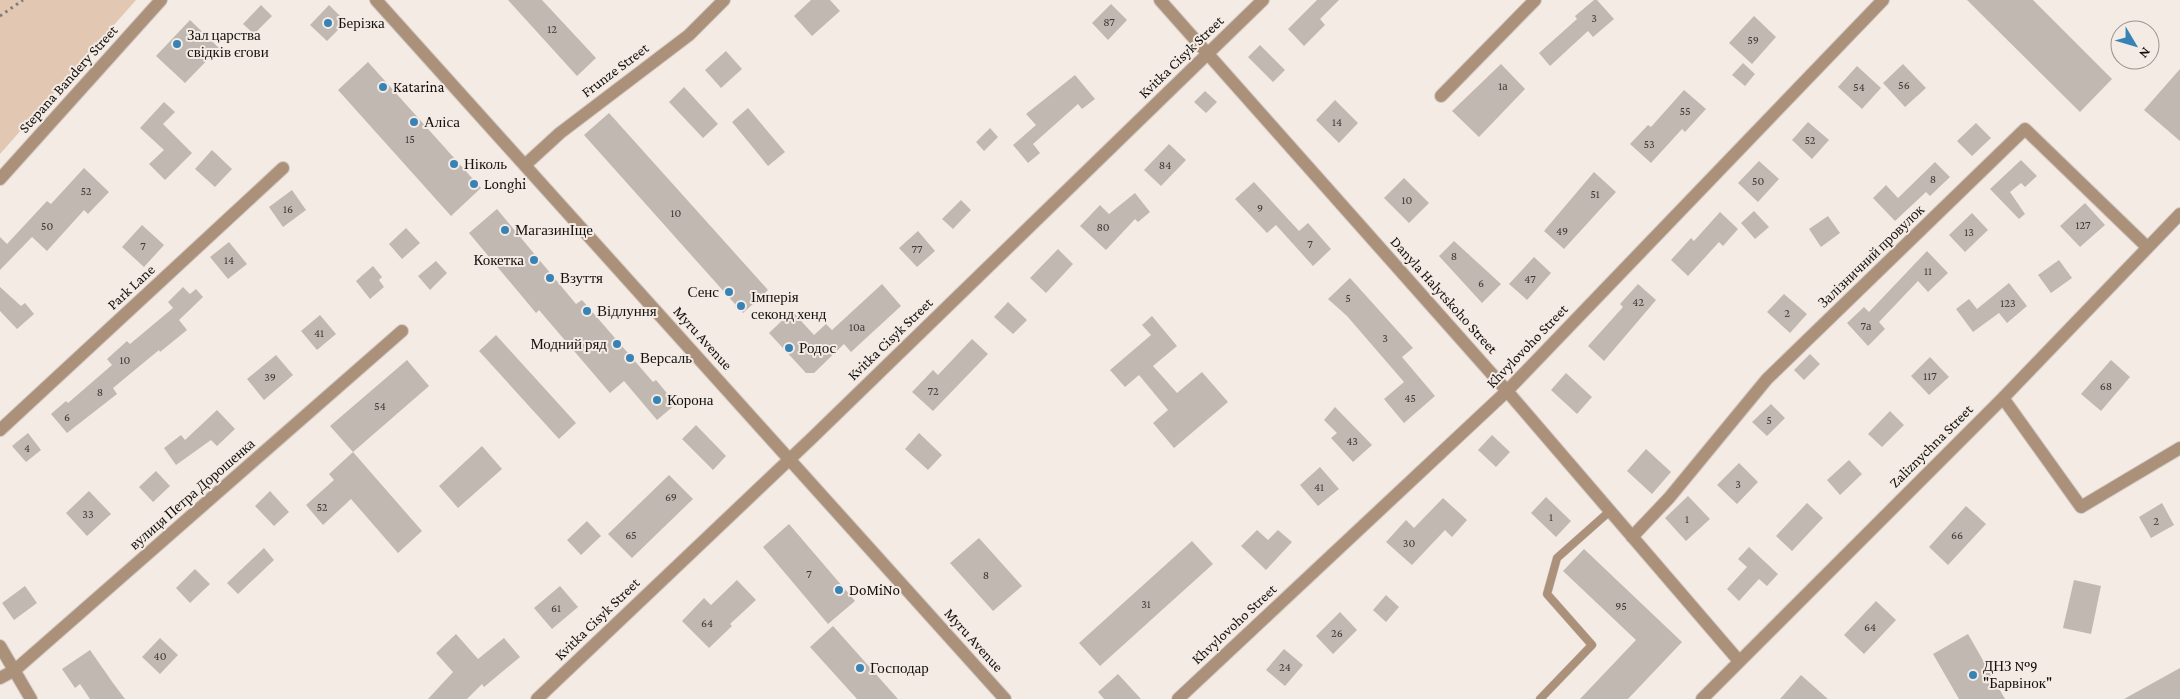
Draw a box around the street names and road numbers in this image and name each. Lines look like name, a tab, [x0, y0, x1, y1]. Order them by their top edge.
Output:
street label: Kvitka Cisyk Street	[1135, 12, 1228, 102]
street label: Stepana Bandery Street	[16, 21, 122, 137]
street label: Frunze Street	[578, 39, 652, 100]
street label: Залізничний провулок	[1815, 201, 1928, 311]
street label: Danyla Halytskoho Street	[1386, 233, 1501, 358]
street label: Park Lane	[104, 261, 158, 313]
street label: Kvitka Cisyk Street	[844, 294, 937, 384]
street label: Khvylovoho Street	[1483, 300, 1572, 392]
street label: Myru Avenue	[670, 303, 736, 374]
street label: Zaliznychna Street	[1886, 400, 1977, 492]
street label: вулиця Петра Дорошенка	[126, 435, 258, 553]
street label: Kvitka Cisyk Street	[551, 574, 644, 664]
street label: Khvylovoho Street	[1188, 580, 1281, 668]
street label: Myru Avenue	[941, 605, 1007, 676]

